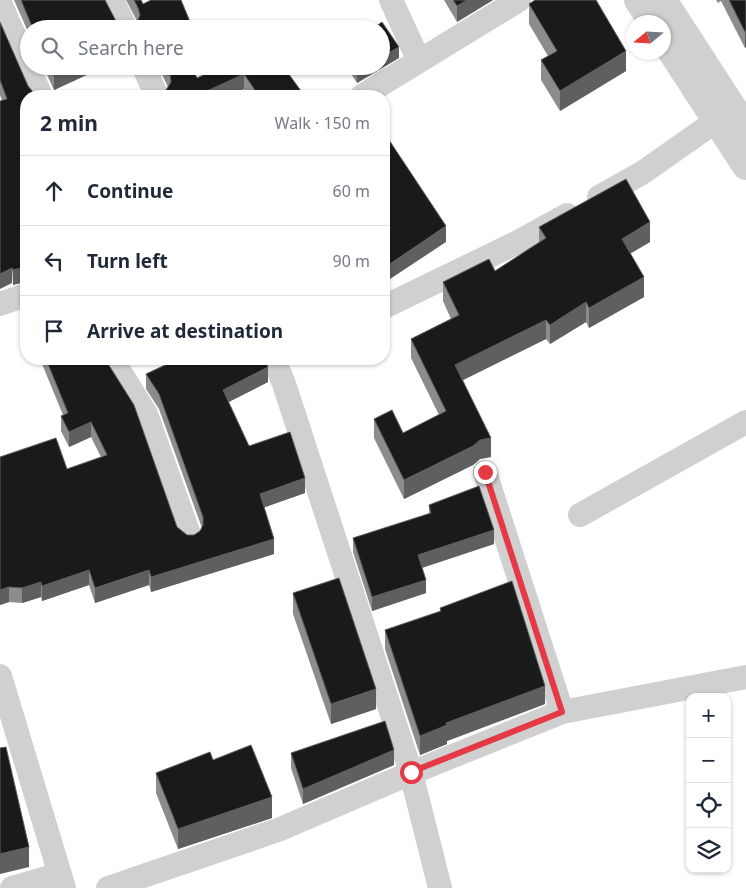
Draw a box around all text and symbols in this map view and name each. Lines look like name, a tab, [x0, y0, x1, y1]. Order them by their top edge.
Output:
north arrow	[626, 15, 671, 60]
search box	[20, 20, 390, 75]
icon: search	[38, 34, 66, 62]
text: Search here	[78, 35, 184, 61]
text: 2 min	[40, 109, 98, 137]
text: Walk · 150 m	[275, 112, 370, 134]
icon: ahead	[40, 177, 68, 205]
text: Continue	[87, 178, 173, 204]
text: 60 m	[333, 180, 370, 202]
icon: left	[40, 247, 68, 275]
text: Turn left	[87, 248, 168, 274]
text: 90 m	[333, 250, 370, 272]
icon: arrive	[40, 317, 68, 345]
text: Arrive at destination	[87, 318, 283, 344]
route end	[474, 461, 497, 484]
map controls	[686, 693, 731, 873]
button: +	[686, 693, 731, 738]
button: −	[686, 738, 731, 783]
route start	[400, 761, 423, 784]
button: locate	[686, 783, 731, 828]
button: layers	[686, 828, 731, 873]

